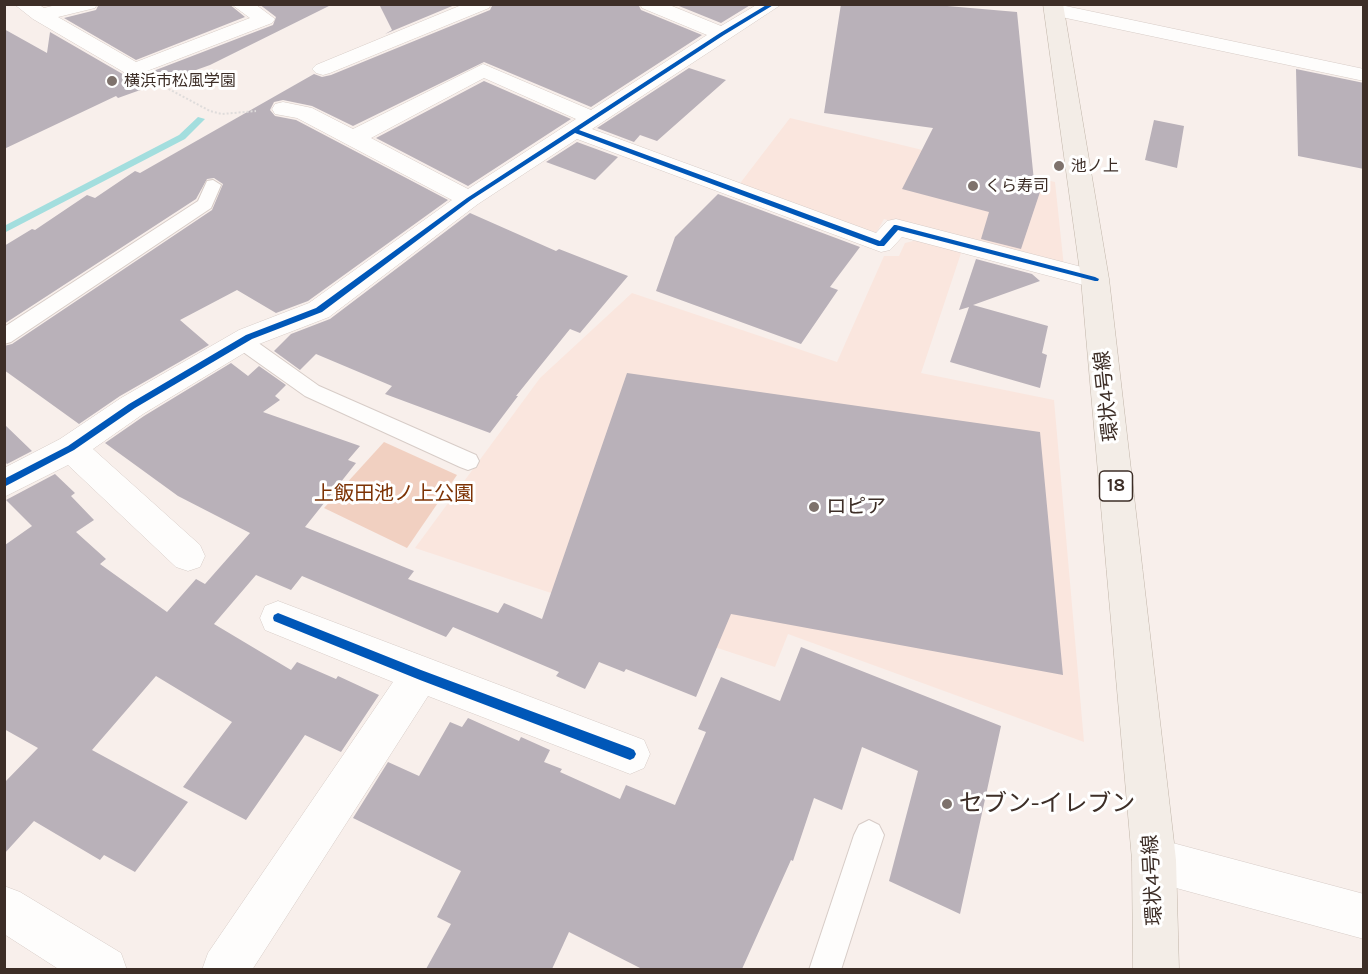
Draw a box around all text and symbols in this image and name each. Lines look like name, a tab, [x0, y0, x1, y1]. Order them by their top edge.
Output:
place label: 横浜市松風学園	[124, 71, 236, 91]
marker: 横浜市松風学園	[105, 74, 119, 88]
place label: 池ノ上	[1071, 156, 1119, 176]
marker: 池ノ上	[1052, 159, 1066, 173]
place label: くら寿司	[985, 176, 1049, 196]
marker: くら寿司	[966, 179, 980, 193]
street label: 環状4号線	[1090, 349, 1124, 443]
road number: 18	[1100, 471, 1132, 501]
park label: 上飯田池ノ上公園	[314, 482, 474, 506]
place label: ロピア	[826, 495, 886, 519]
marker: ロピア	[807, 500, 821, 514]
place label: セブン-イレブン	[959, 790, 1135, 818]
marker: セブン-イレブン	[940, 797, 954, 811]
street label: 環状4号線	[1139, 834, 1167, 926]

